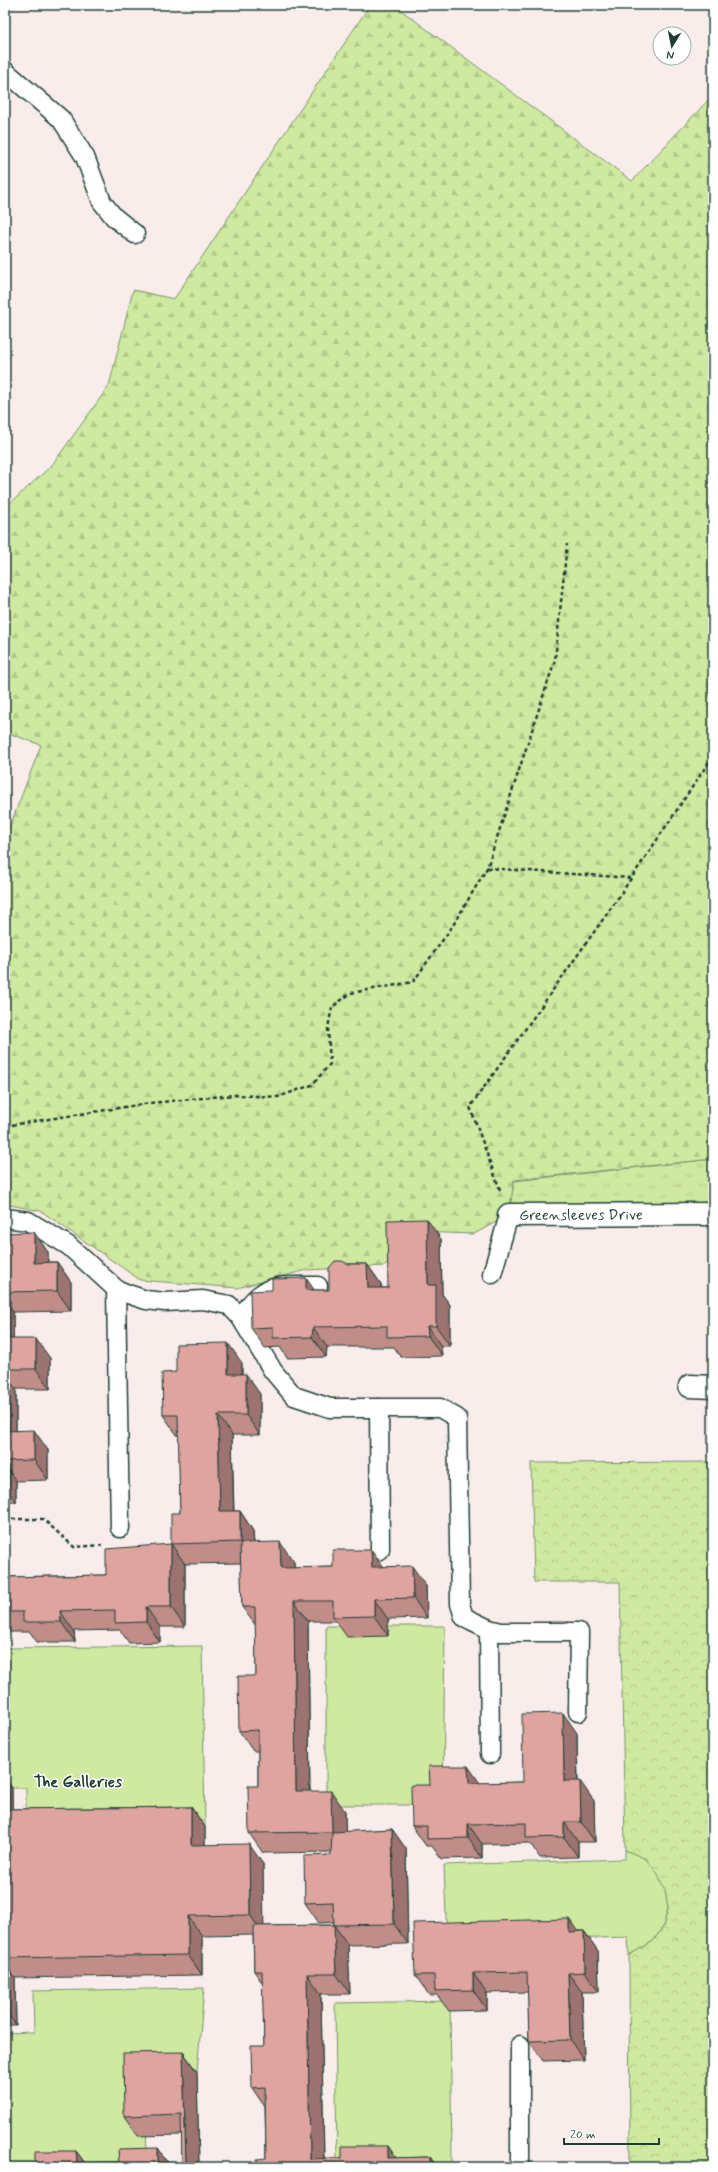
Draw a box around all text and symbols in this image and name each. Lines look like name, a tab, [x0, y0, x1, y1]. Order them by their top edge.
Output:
north arrow	[652, 26, 692, 66]
text: N	[666, 47, 675, 62]
street label: Greensleeves Drive	[519, 1205, 643, 1226]
district label: The Galleries	[34, 1772, 123, 1793]
scale bar	[564, 2120, 659, 2146]
text: 20 m	[570, 2127, 596, 2143]

